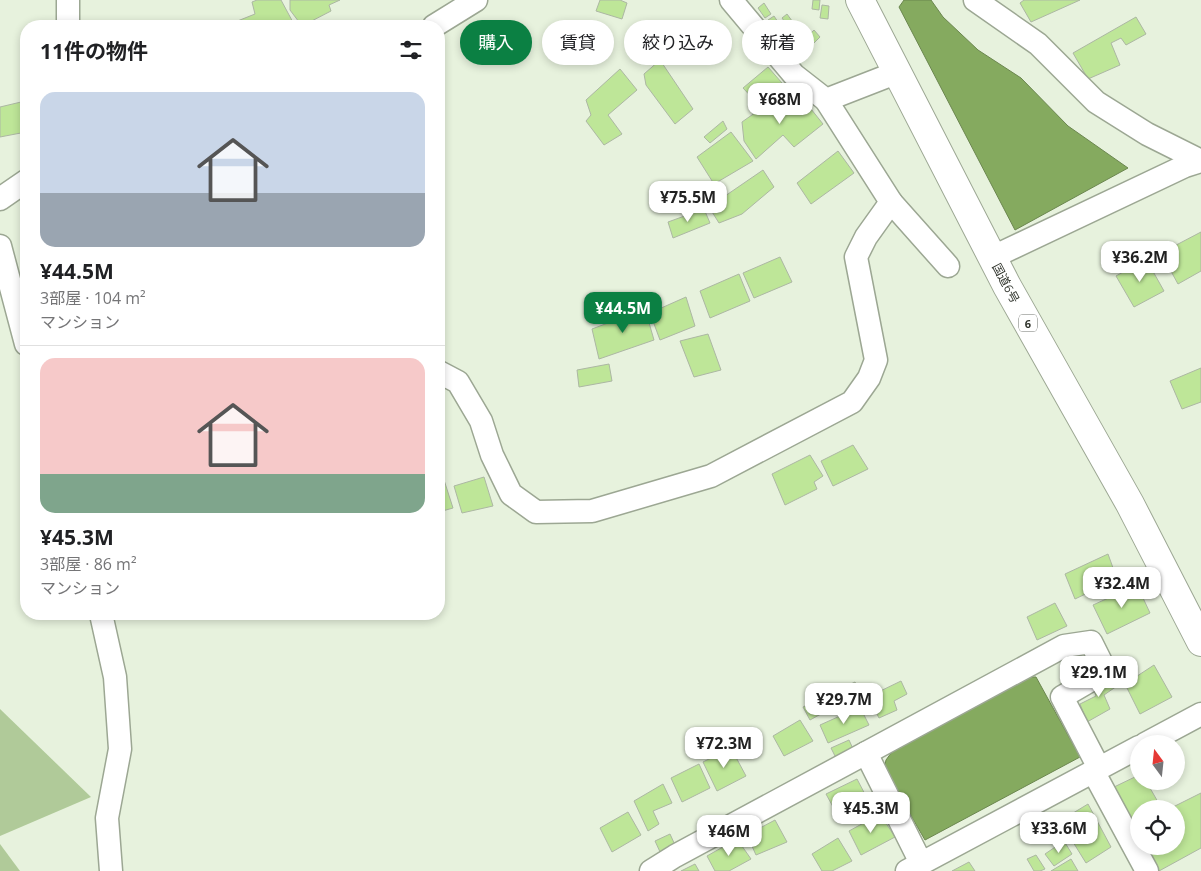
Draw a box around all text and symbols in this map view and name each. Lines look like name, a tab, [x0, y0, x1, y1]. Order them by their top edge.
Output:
chip: 購入	[460, 20, 532, 65]
chip: 賃貸	[542, 20, 614, 65]
chip: 絞り込み	[624, 20, 732, 65]
chip: 新着	[742, 20, 814, 65]
icon: filters	[397, 36, 425, 64]
text: 11件の物件	[40, 37, 148, 65]
pin: ¥68M	[750, 82, 810, 125]
text: ¥68M	[759, 88, 801, 110]
icon: home	[188, 125, 278, 215]
pin: ¥75.5M	[647, 180, 729, 223]
text: ¥75.5M	[660, 186, 716, 208]
pin: ¥36.2M	[1099, 240, 1181, 283]
text: ¥36.2M	[1112, 246, 1168, 268]
text: ¥44.5M	[40, 257, 114, 285]
street label: 国道6号	[988, 260, 1024, 306]
text: 3部屋 · 104 m²	[40, 287, 146, 309]
pin: ¥44.5M	[582, 292, 664, 334]
text: ¥44.5M	[595, 297, 651, 319]
text: マンション	[40, 311, 120, 333]
road number: 6	[1019, 314, 1037, 332]
icon: home	[188, 390, 278, 480]
text: ¥45.3M	[40, 523, 114, 551]
text: 3部屋 · 86 m²	[40, 553, 137, 575]
pin: ¥32.4M	[1081, 566, 1163, 609]
text: ¥32.4M	[1094, 572, 1150, 594]
text: マンション	[40, 577, 120, 599]
pin: ¥29.1M	[1058, 656, 1140, 698]
text: ¥29.1M	[1071, 661, 1127, 683]
pin: ¥29.7M	[803, 682, 885, 725]
text: ¥29.7M	[816, 688, 872, 710]
pin: ¥72.3M	[683, 726, 765, 769]
text: ¥72.3M	[696, 732, 752, 754]
north arrow	[1130, 735, 1185, 790]
map controls	[1130, 735, 1185, 855]
pin: ¥45.3M	[830, 792, 912, 834]
text: ¥45.3M	[843, 797, 899, 819]
button: locate	[1130, 800, 1185, 855]
pin: ¥33.6M	[1018, 812, 1100, 854]
pin: ¥46M	[699, 814, 759, 857]
text: ¥33.6M	[1031, 817, 1087, 839]
text: ¥46M	[708, 820, 750, 842]

